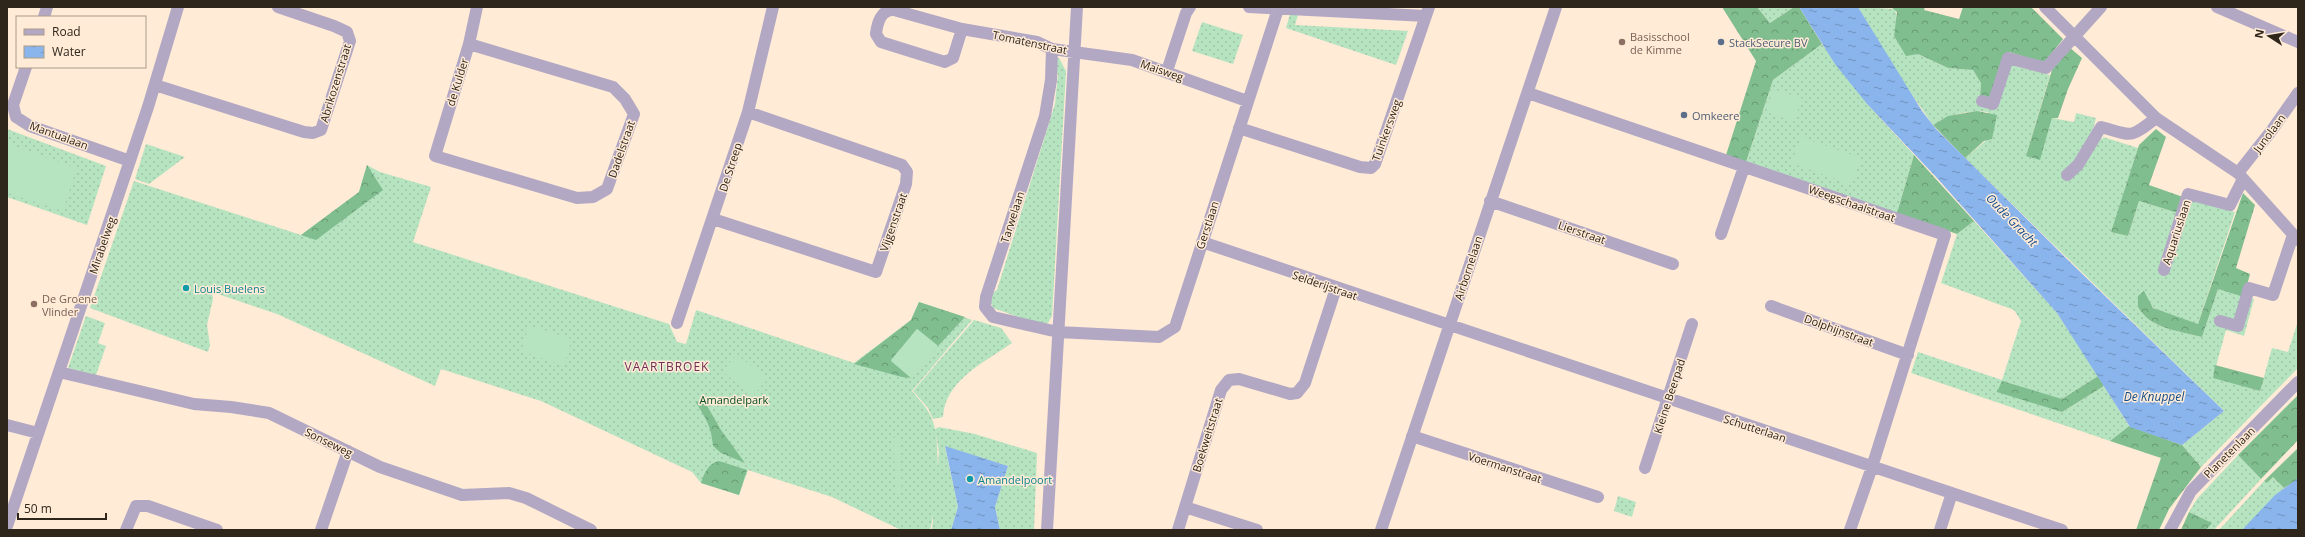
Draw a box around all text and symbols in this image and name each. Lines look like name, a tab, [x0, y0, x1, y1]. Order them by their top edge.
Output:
legend	[16, 16, 146, 68]
north arrow	[2249, 16, 2289, 56]
text: Road	[52, 23, 81, 40]
street label: Tomatenstraat	[991, 27, 1069, 57]
text: N	[2250, 28, 2267, 40]
place label: Basisschool de Kimme	[1630, 29, 1690, 57]
place label: StackSecure BV	[1729, 35, 1808, 50]
marker: Basisschool de Kimme	[1617, 37, 1627, 47]
marker: StackSecure BV	[1716, 37, 1726, 47]
street label: Abrikozenstraat	[316, 42, 354, 124]
text: Water	[52, 43, 86, 60]
street label: de Kulder	[443, 56, 472, 108]
street label: Maisweg	[1138, 56, 1186, 84]
street label: Tuinkersweg	[1368, 97, 1404, 163]
place label: Omkeere	[1692, 108, 1740, 123]
marker: Omkeere	[1679, 110, 1689, 120]
street label: Junolaan	[2249, 111, 2288, 156]
street label: Mantualaan	[28, 117, 90, 153]
street label: Dadelstraat	[604, 118, 638, 180]
street label: De Streep	[715, 140, 745, 193]
street label: Weegschaalstraat	[1807, 181, 1897, 225]
street label: Tarwelaan	[997, 189, 1027, 245]
water label: Oude Gracht	[1982, 190, 2042, 251]
street label: Vijgenstraat	[876, 191, 910, 253]
street label: Aquariuslaan	[2158, 198, 2194, 266]
street label: Gerstlaan	[1192, 199, 1222, 251]
street label: Mirabelweg	[85, 214, 119, 276]
street label: Lierstraat	[1556, 217, 1608, 247]
street label: Airbornelaan	[1451, 234, 1485, 302]
street label: Selderijstraat	[1291, 267, 1360, 303]
place label: Louis Buelens	[194, 281, 265, 296]
marker: Louis Buelens	[181, 283, 191, 293]
place label: De Groene Vlinder	[42, 291, 97, 319]
marker: De Groene Vlinder	[29, 299, 39, 309]
street label: Dolphijnstraat	[1802, 310, 1876, 350]
street label: Kleine Beerpad	[1650, 357, 1688, 435]
district label: VAARTBROEK	[625, 358, 709, 375]
water label: De Knuppel	[2124, 388, 2185, 405]
park label: Amandelpark	[700, 392, 769, 407]
street label: Boekweitstraat	[1189, 396, 1225, 474]
street label: Schutterlaan	[1722, 411, 1788, 445]
street label: Planetenlaan	[2200, 423, 2258, 481]
street label: Sonseweg	[303, 424, 355, 460]
street label: Voermanstraat	[1466, 448, 1544, 486]
place label: Amandelpoort	[978, 472, 1052, 487]
marker: Amandelpoort	[965, 474, 975, 484]
scale bar	[18, 495, 106, 521]
text: 50 m	[24, 500, 52, 517]

